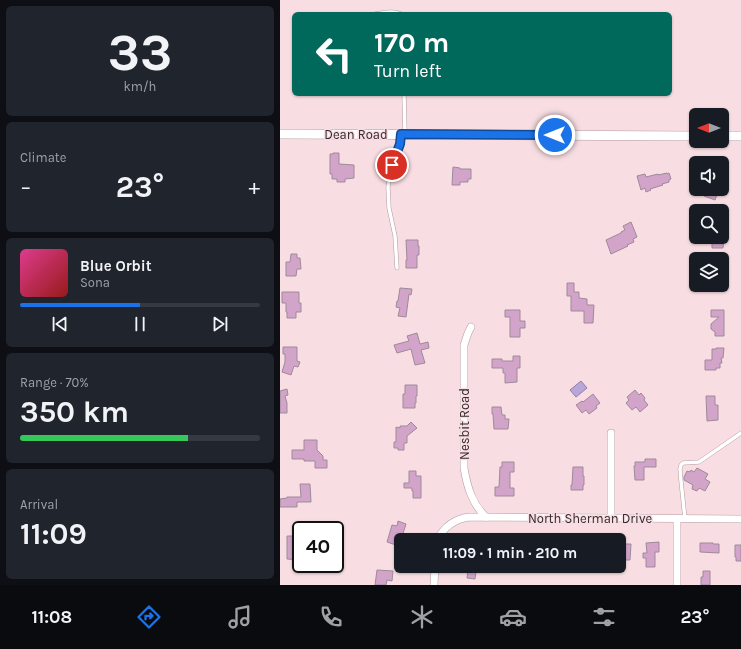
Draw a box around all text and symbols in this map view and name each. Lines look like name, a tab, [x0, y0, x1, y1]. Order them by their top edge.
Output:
text: 33	[108, 22, 172, 83]
text: 170 m	[374, 26, 449, 59]
icon: left	[308, 28, 360, 80]
text: Turn left	[374, 60, 442, 82]
text: km/h	[124, 79, 156, 94]
north arrow	[689, 108, 729, 148]
map controls	[689, 108, 729, 292]
position arrow	[534, 114, 576, 156]
street label: Dean Road	[324, 127, 388, 142]
pin	[375, 148, 409, 182]
text: Climate	[20, 150, 66, 165]
icon: arrive	[381, 154, 403, 176]
button: sound	[689, 156, 729, 196]
text: 23°	[116, 169, 164, 205]
text: −	[20, 174, 32, 200]
text: +	[248, 174, 260, 200]
button: search	[689, 204, 729, 244]
button: layers	[689, 252, 729, 292]
text: Blue Orbit	[80, 257, 152, 275]
text: Sona	[80, 275, 110, 290]
icon: previous	[49, 313, 71, 335]
icon: pause	[129, 313, 151, 335]
icon: next	[209, 313, 231, 335]
text: Range · 70%	[20, 375, 89, 390]
street label: Nesbit Road	[457, 388, 472, 460]
text: 350 km	[20, 394, 129, 430]
text: Arrival	[20, 497, 58, 512]
street label: North Sherman Drive	[528, 511, 652, 526]
text: 11:09	[20, 516, 87, 552]
speed limit sign: 40	[292, 521, 344, 573]
text: 11:09 · 1 min · 210 m	[443, 544, 577, 562]
icon: directions	[135, 603, 163, 631]
icon: music	[226, 603, 254, 631]
icon: phone	[317, 603, 345, 631]
icon: climate	[408, 603, 436, 631]
icon: car	[499, 603, 527, 631]
icon: filters	[590, 603, 618, 631]
text: 11:08	[31, 606, 72, 628]
text: 23°	[680, 606, 709, 628]

